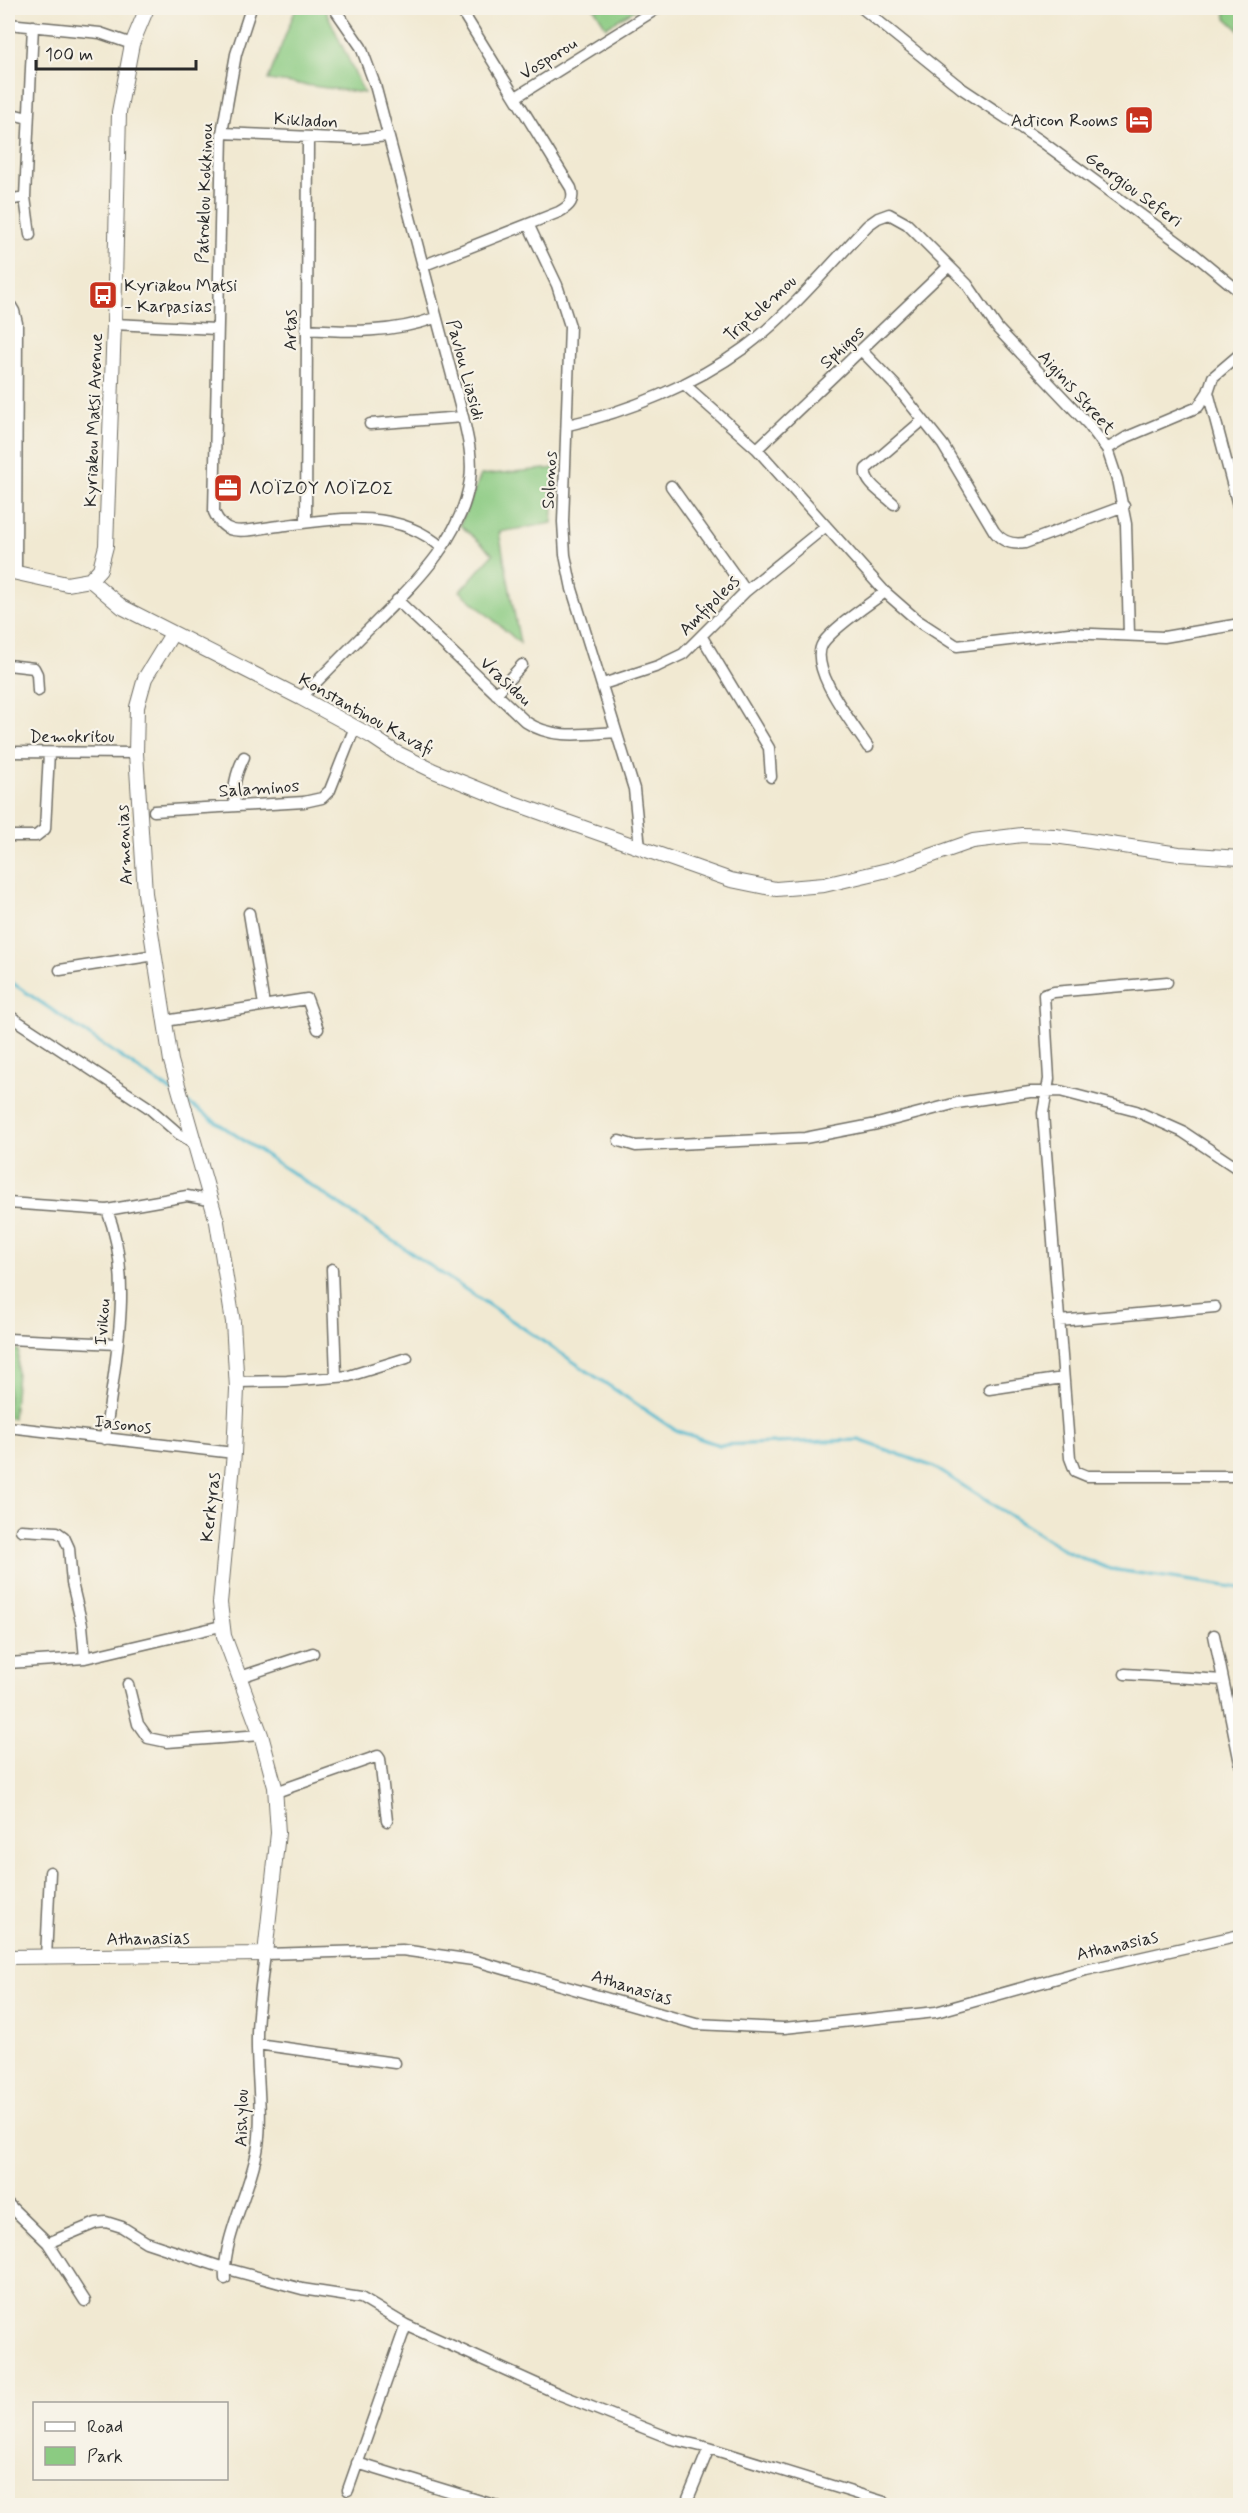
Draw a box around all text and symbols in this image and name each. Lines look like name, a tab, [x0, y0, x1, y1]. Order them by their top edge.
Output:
street label: Vosporou	[515, 32, 582, 86]
scale bar	[36, 33, 196, 71]
text: 100 m	[45, 43, 93, 67]
hotel icon: Acticon Rooms	[1123, 104, 1155, 136]
street label: Kikladon	[273, 107, 339, 135]
place label: Acticon Rooms	[1011, 109, 1118, 133]
street label: Patroklou Kokkinou	[191, 122, 219, 264]
street label: Georgiou Seferi	[1079, 146, 1187, 234]
street label: Triptolemou	[719, 270, 802, 348]
place label: Kyriakou Matsi - Karpasias	[124, 274, 237, 319]
bus stop icon: Kyriakou Matsi - Karpasias	[87, 279, 119, 311]
street label: Artas	[279, 309, 303, 351]
street label: Pavlou Liasidi	[440, 317, 490, 423]
street label: Sphigos	[815, 321, 870, 375]
street label: Kyriakou Matsi Avenue	[79, 332, 109, 508]
street label: Aiginis Street	[1032, 345, 1121, 440]
street label: Solonos	[537, 450, 563, 510]
office icon: ΛΟΪΖΟΥ ΛΟΪΖΟΣ	[212, 472, 244, 504]
place label: ΛΟΪΖΟΥ ΛΟΪΖΟΣ	[249, 477, 393, 501]
street label: Amfipoleos	[674, 570, 745, 641]
street label: Vrasidou	[474, 651, 537, 712]
street label: Konstantinou Kavafi	[294, 668, 437, 762]
street label: Demokritou	[29, 725, 115, 749]
street label: Salaminos	[218, 774, 300, 804]
street label: Armenias	[111, 804, 139, 886]
street label: Ivikou	[89, 1298, 117, 1346]
street label: Iasonos	[93, 1410, 153, 1440]
street label: Kerkyras	[195, 1471, 227, 1543]
street label: Athanasias	[1074, 1925, 1161, 1967]
street label: Athanasias	[106, 1926, 190, 1952]
street label: Athanasias	[588, 1964, 675, 2012]
street label: Aishylou	[229, 2089, 255, 2147]
legend	[33, 2402, 228, 2480]
text: Road	[87, 2415, 123, 2439]
text: Park	[87, 2445, 123, 2469]

